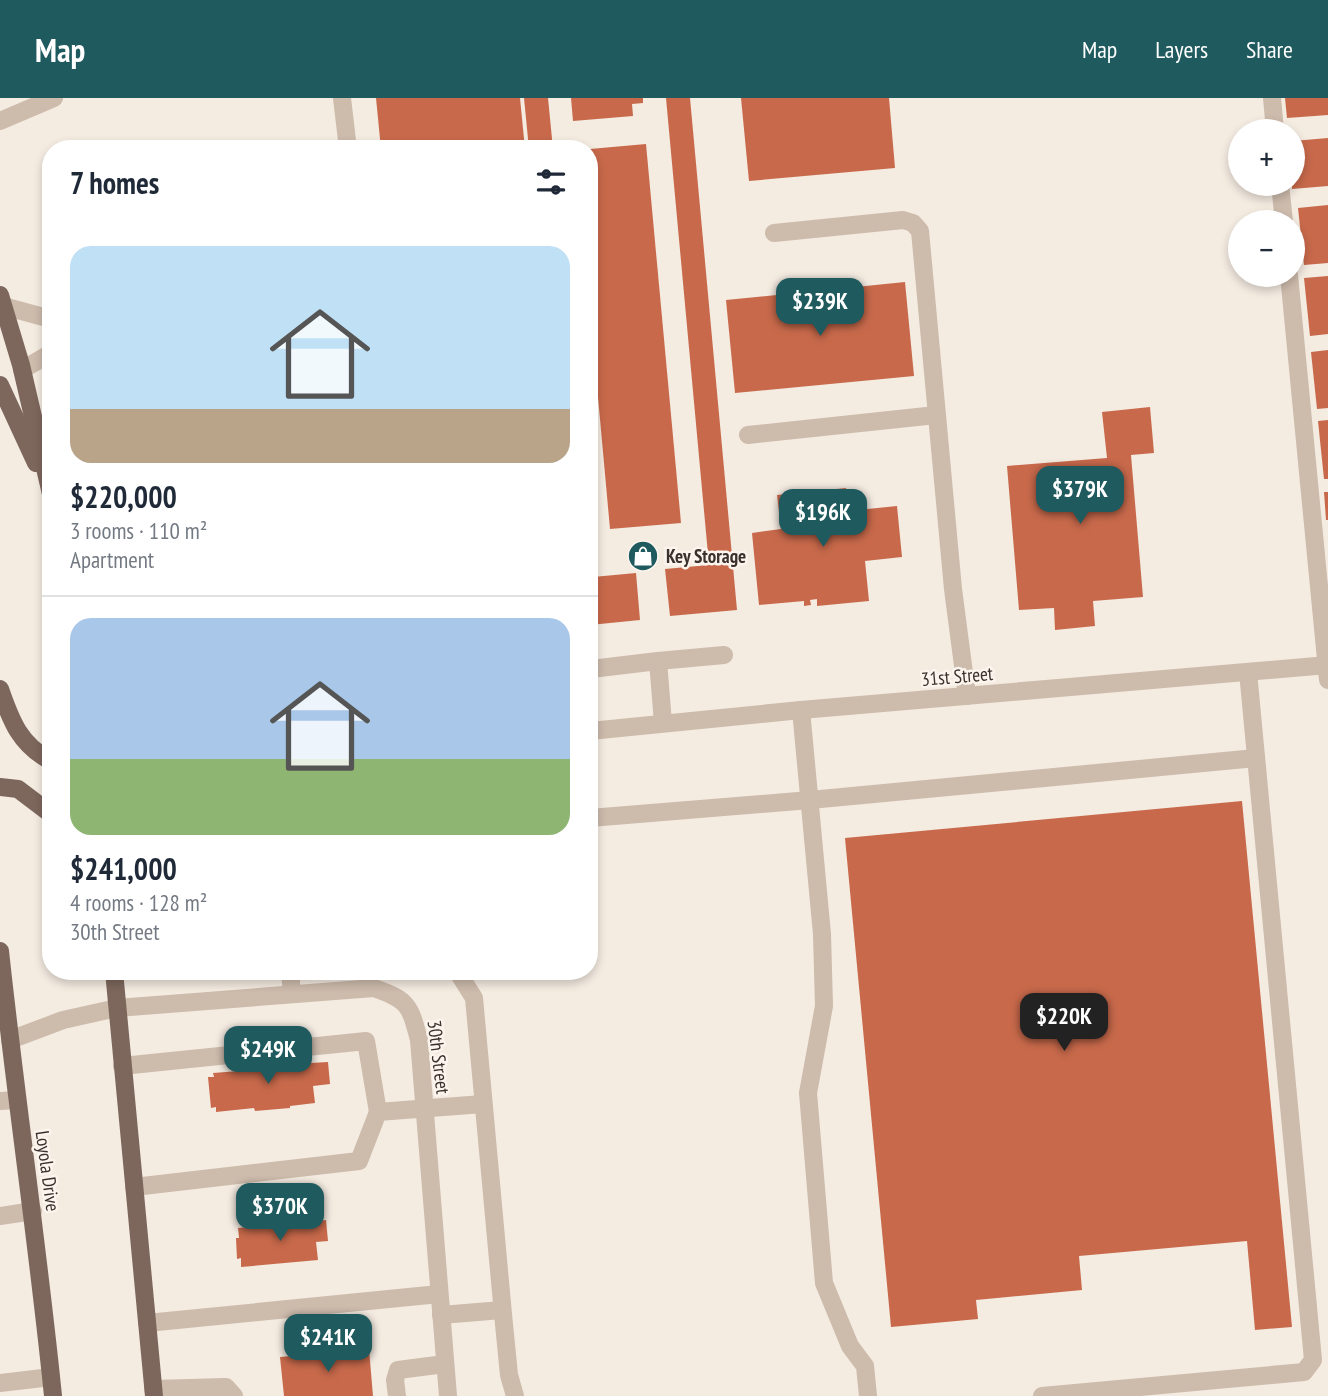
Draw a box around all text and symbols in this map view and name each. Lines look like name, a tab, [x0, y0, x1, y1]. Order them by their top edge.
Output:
text: Map	[35, 28, 85, 71]
text: Map	[1082, 34, 1117, 65]
text: Layers	[1155, 34, 1208, 65]
text: Share	[1246, 34, 1293, 65]
map controls	[1228, 119, 1305, 287]
button: +	[1228, 119, 1305, 196]
text: 7 homes	[70, 163, 159, 202]
icon: filters	[532, 163, 570, 201]
button: −	[1228, 210, 1305, 287]
pin: $239K	[771, 278, 869, 338]
text: $239K	[792, 286, 848, 315]
icon: home	[257, 291, 383, 417]
pin: $379K	[1031, 466, 1129, 526]
text: $379K	[1052, 474, 1108, 503]
text: $220,000	[70, 477, 177, 516]
pin: $196K	[774, 490, 872, 549]
text: $196K	[795, 497, 851, 526]
text: 3 rooms · 110 m²	[70, 516, 207, 545]
shop icon: Key Storage	[626, 539, 660, 573]
place label: Key Storage	[666, 544, 746, 568]
text: Apartment	[70, 545, 154, 574]
street label: 31st Street	[920, 661, 995, 691]
icon: home	[257, 663, 383, 789]
text: $241,000	[70, 849, 177, 888]
text: 4 rooms · 128 m²	[70, 888, 207, 917]
text: 30th Street	[70, 917, 160, 946]
pin: $220K	[1015, 993, 1113, 1053]
text: $220K	[1036, 1001, 1092, 1030]
street label: 30th Street	[423, 1019, 456, 1096]
pin: $249K	[219, 1026, 317, 1086]
text: $249K	[240, 1034, 296, 1063]
street label: Loyola Drive	[30, 1129, 66, 1213]
pin: $370K	[231, 1184, 329, 1243]
text: $370K	[252, 1191, 308, 1220]
pin: $241K	[279, 1314, 377, 1374]
text: $241K	[300, 1322, 356, 1351]

